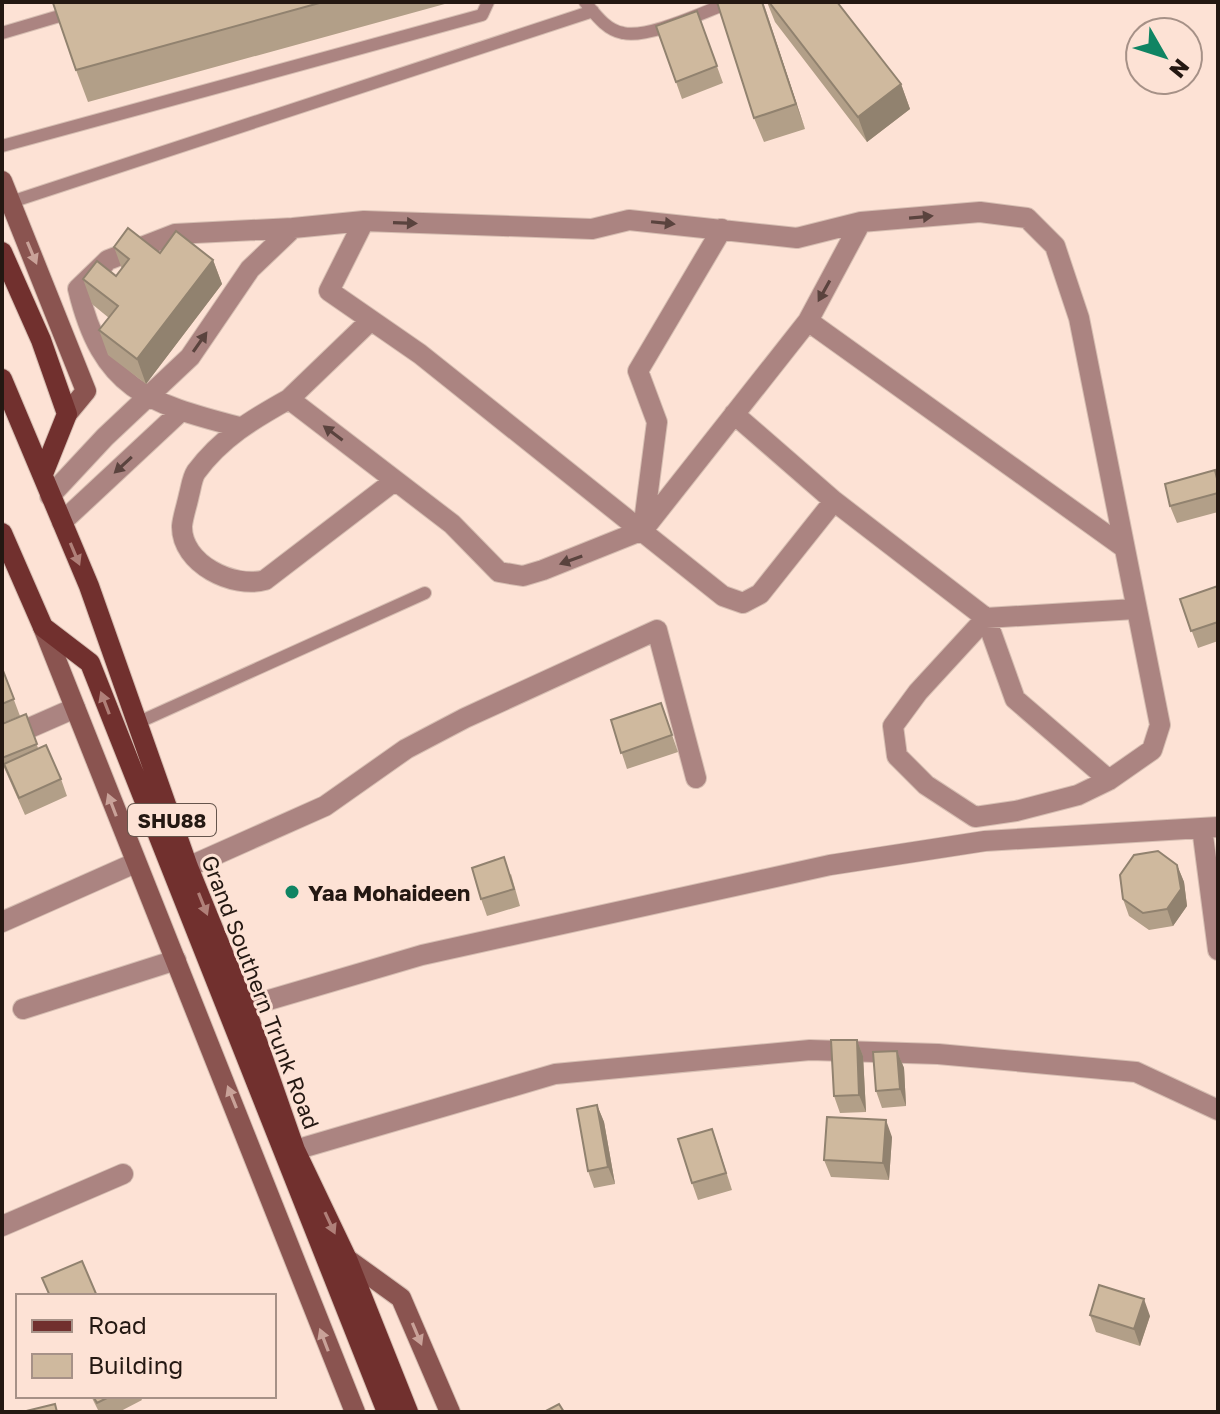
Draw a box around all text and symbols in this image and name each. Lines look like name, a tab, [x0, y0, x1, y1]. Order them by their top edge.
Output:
north arrow	[1124, 16, 1204, 96]
text: N	[1164, 54, 1196, 84]
one-way arrow	[909, 210, 934, 223]
one-way arrow	[393, 216, 418, 229]
one-way arrow	[651, 217, 676, 230]
one-way arrow	[25, 242, 38, 265]
one-way arrow	[817, 279, 831, 302]
one-way arrow	[192, 331, 207, 352]
one-way arrow	[323, 425, 343, 441]
one-way arrow	[114, 455, 133, 473]
one-way arrow	[69, 542, 82, 566]
one-way arrow	[559, 554, 583, 567]
one-way arrow	[99, 691, 112, 715]
one-way arrow	[105, 793, 118, 817]
road number: SHU88	[128, 804, 216, 836]
street label: Grand Southern Trunk Road	[196, 851, 326, 1133]
place label: Yaa Mohaideen	[308, 879, 470, 906]
marker: Yaa Mohaideen	[283, 883, 301, 901]
one-way arrow	[197, 892, 210, 916]
one-way arrow	[225, 1085, 238, 1109]
one-way arrow	[323, 1211, 337, 1235]
legend	[16, 1294, 276, 1398]
text: Road	[88, 1310, 147, 1339]
one-way arrow	[410, 1322, 423, 1346]
one-way arrow	[317, 1328, 330, 1352]
text: Building	[88, 1350, 183, 1379]

